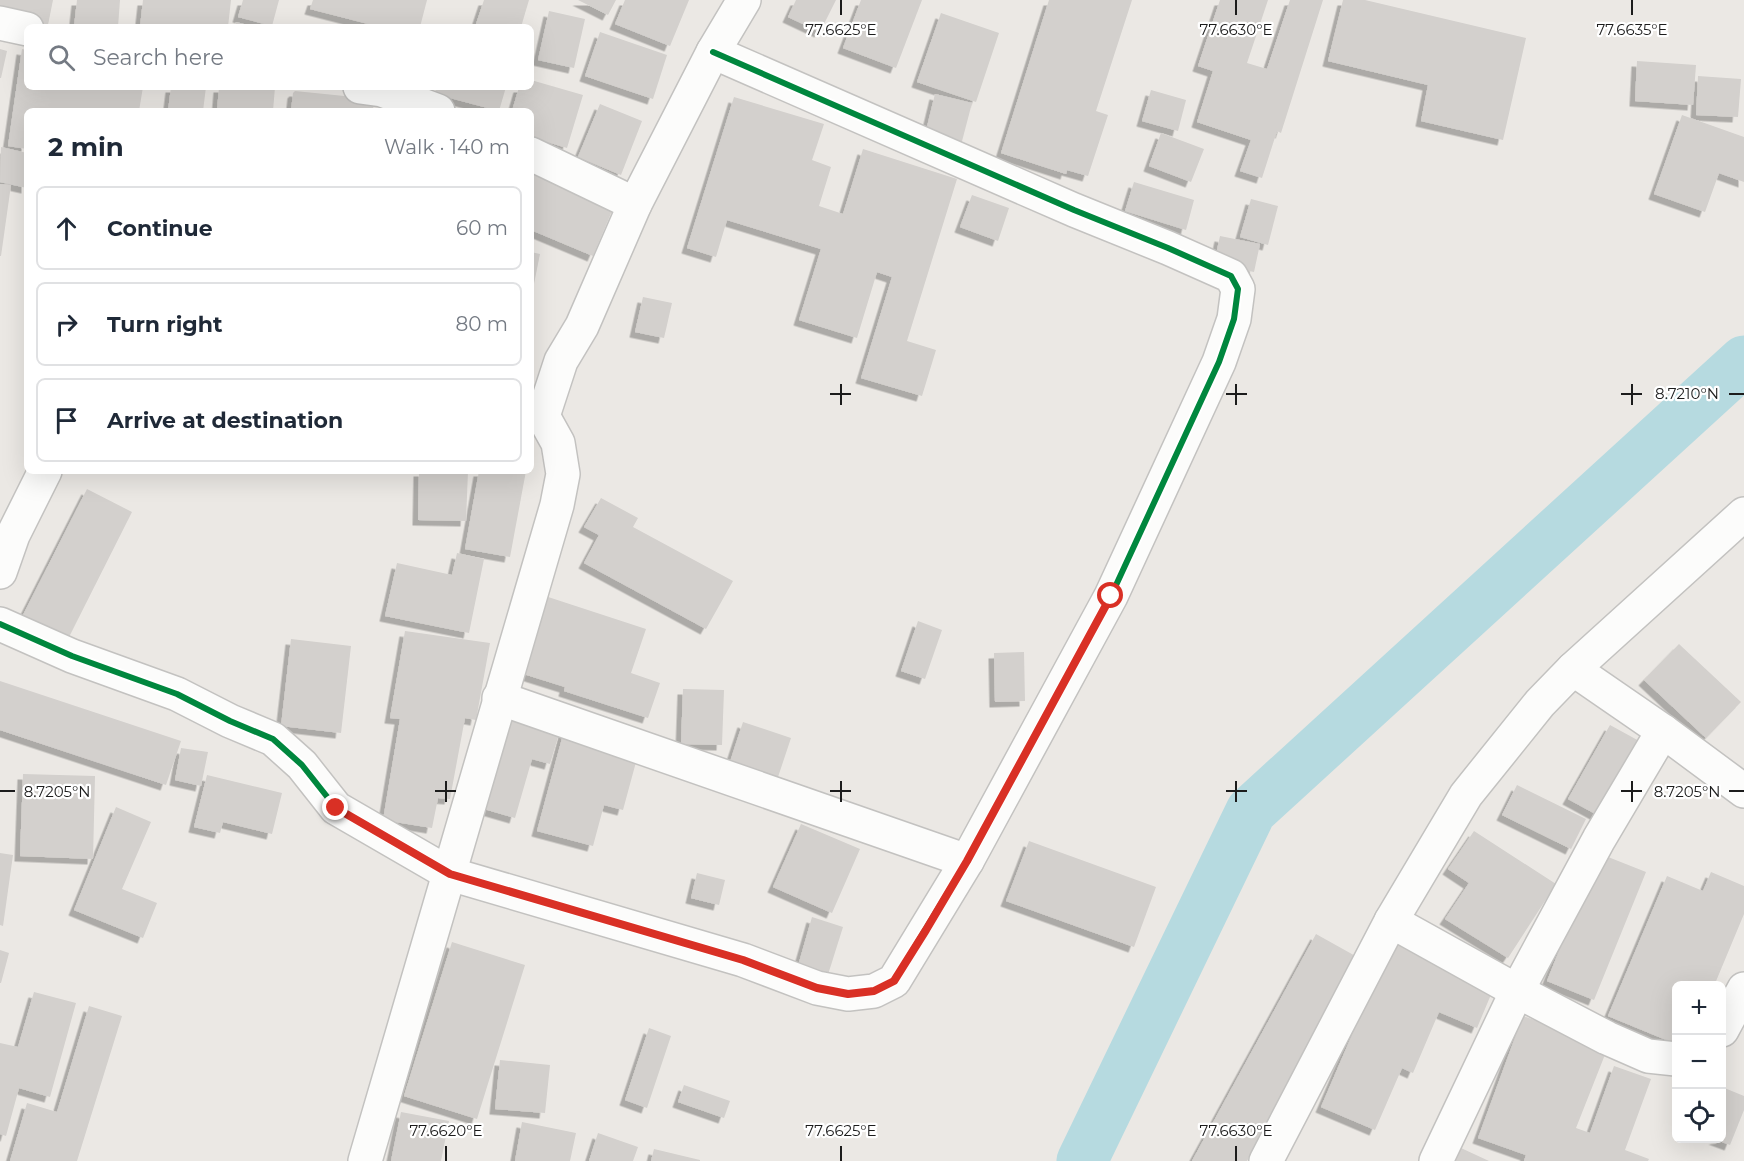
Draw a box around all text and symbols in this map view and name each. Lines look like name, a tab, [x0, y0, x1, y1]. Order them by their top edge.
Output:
text: 77.6625°E	[805, 20, 877, 39]
text: 77.6630°E	[1200, 20, 1272, 39]
text: 77.6635°E	[1596, 20, 1668, 39]
search box	[24, 24, 534, 90]
icon: search	[45, 41, 78, 74]
text: Search here	[93, 44, 224, 71]
text: 2 min	[48, 131, 124, 163]
text: Walk · 140 m	[384, 135, 510, 159]
icon: ahead	[50, 212, 83, 245]
text: Continue	[107, 215, 213, 242]
text: 60 m	[456, 216, 508, 240]
icon: right	[50, 308, 83, 341]
text: Turn right	[107, 311, 222, 338]
text: 80 m	[456, 312, 508, 336]
text: 8.7210°N	[1655, 384, 1719, 403]
icon: arrive	[50, 404, 83, 437]
text: Arrive at destination	[107, 407, 343, 434]
route start	[1097, 582, 1123, 608]
text: 8.7205°N	[24, 782, 90, 801]
text: 8.7205°N	[1654, 782, 1720, 801]
route end	[322, 794, 348, 820]
map controls	[1672, 981, 1726, 1143]
button: +	[1672, 981, 1726, 1035]
button: −	[1672, 1035, 1726, 1089]
button: locate	[1672, 1089, 1726, 1143]
text: 77.6620°E	[410, 1121, 482, 1140]
text: 77.6625°E	[805, 1121, 877, 1140]
text: 77.6630°E	[1200, 1121, 1272, 1140]

